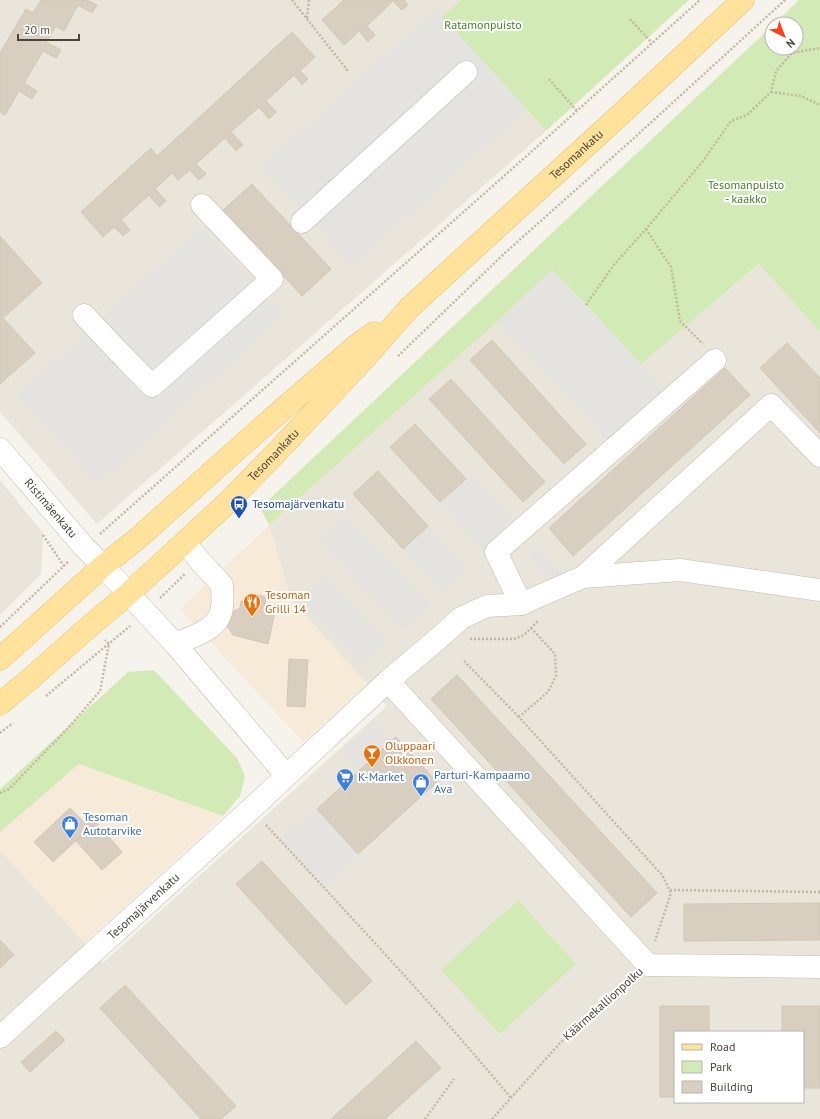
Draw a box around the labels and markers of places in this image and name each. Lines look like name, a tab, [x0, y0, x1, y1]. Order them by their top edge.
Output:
bus stop icon: Tesomajärvenkatu	[229, 494, 249, 519]
place label: Tesomajärvenkatu	[252, 496, 344, 511]
place label: Tesoman Grilli 14	[265, 587, 310, 616]
restaurant icon: Tesoman Grilli 14	[242, 592, 262, 617]
place label: Oluppaari Olkkonen	[385, 738, 435, 767]
bar icon: Oluppaari Olkkonen	[362, 743, 382, 768]
supermarket icon: K-Market	[335, 767, 355, 792]
place label: Parturi-Kampaamo Ava	[434, 767, 530, 796]
place label: K-Market	[358, 769, 404, 784]
shop icon: Parturi-Kampaamo Ava	[411, 772, 431, 797]
place label: Tesoman Autotarvike	[83, 809, 142, 838]
shop icon: Tesoman Autotarvike	[60, 814, 80, 839]

